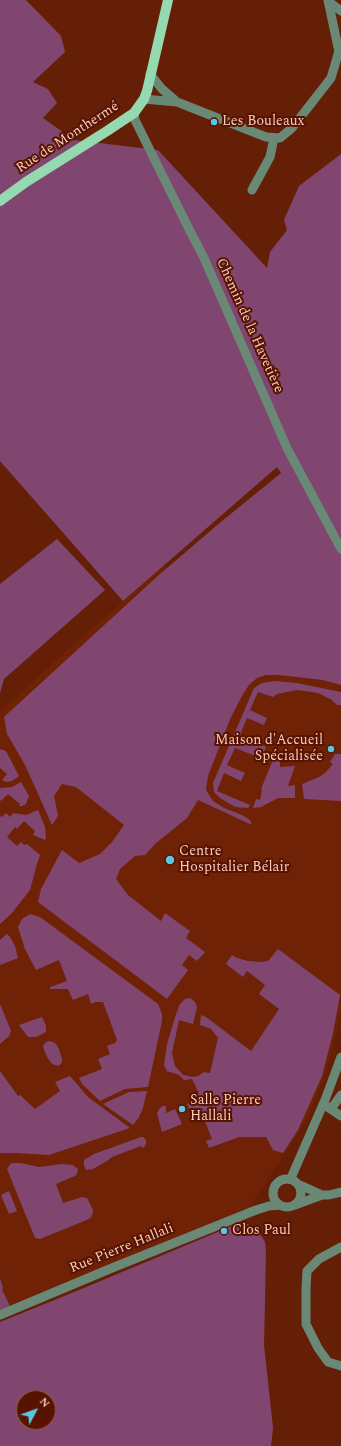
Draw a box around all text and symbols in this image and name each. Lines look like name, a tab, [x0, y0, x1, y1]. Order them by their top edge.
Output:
street label: Rue de Monthermé	[14, 99, 122, 177]
place label: Les Bouleaux	[222, 114, 305, 130]
marker: Les Bouleaux	[209, 117, 219, 127]
street label: Chemin de la Havetière	[212, 256, 286, 396]
place label: Maison d'Accueil Spécialisée	[215, 733, 323, 766]
marker: Maison d'Accueil Spécialisée	[326, 744, 336, 754]
place label: Centre Hospitalier Bélair	[179, 844, 289, 876]
marker: Centre Hospitalier Bélair	[164, 854, 176, 866]
place label: Salle Pierre Hallali	[190, 1093, 261, 1126]
marker: Salle Pierre Hallali	[177, 1104, 187, 1114]
street label: Rue Pierre Hallali	[68, 1221, 176, 1277]
place label: Clos Paul	[232, 1223, 291, 1239]
marker: Clos Paul	[219, 1226, 229, 1236]
north arrow	[16, 1390, 56, 1430]
text: N	[35, 1393, 54, 1411]

